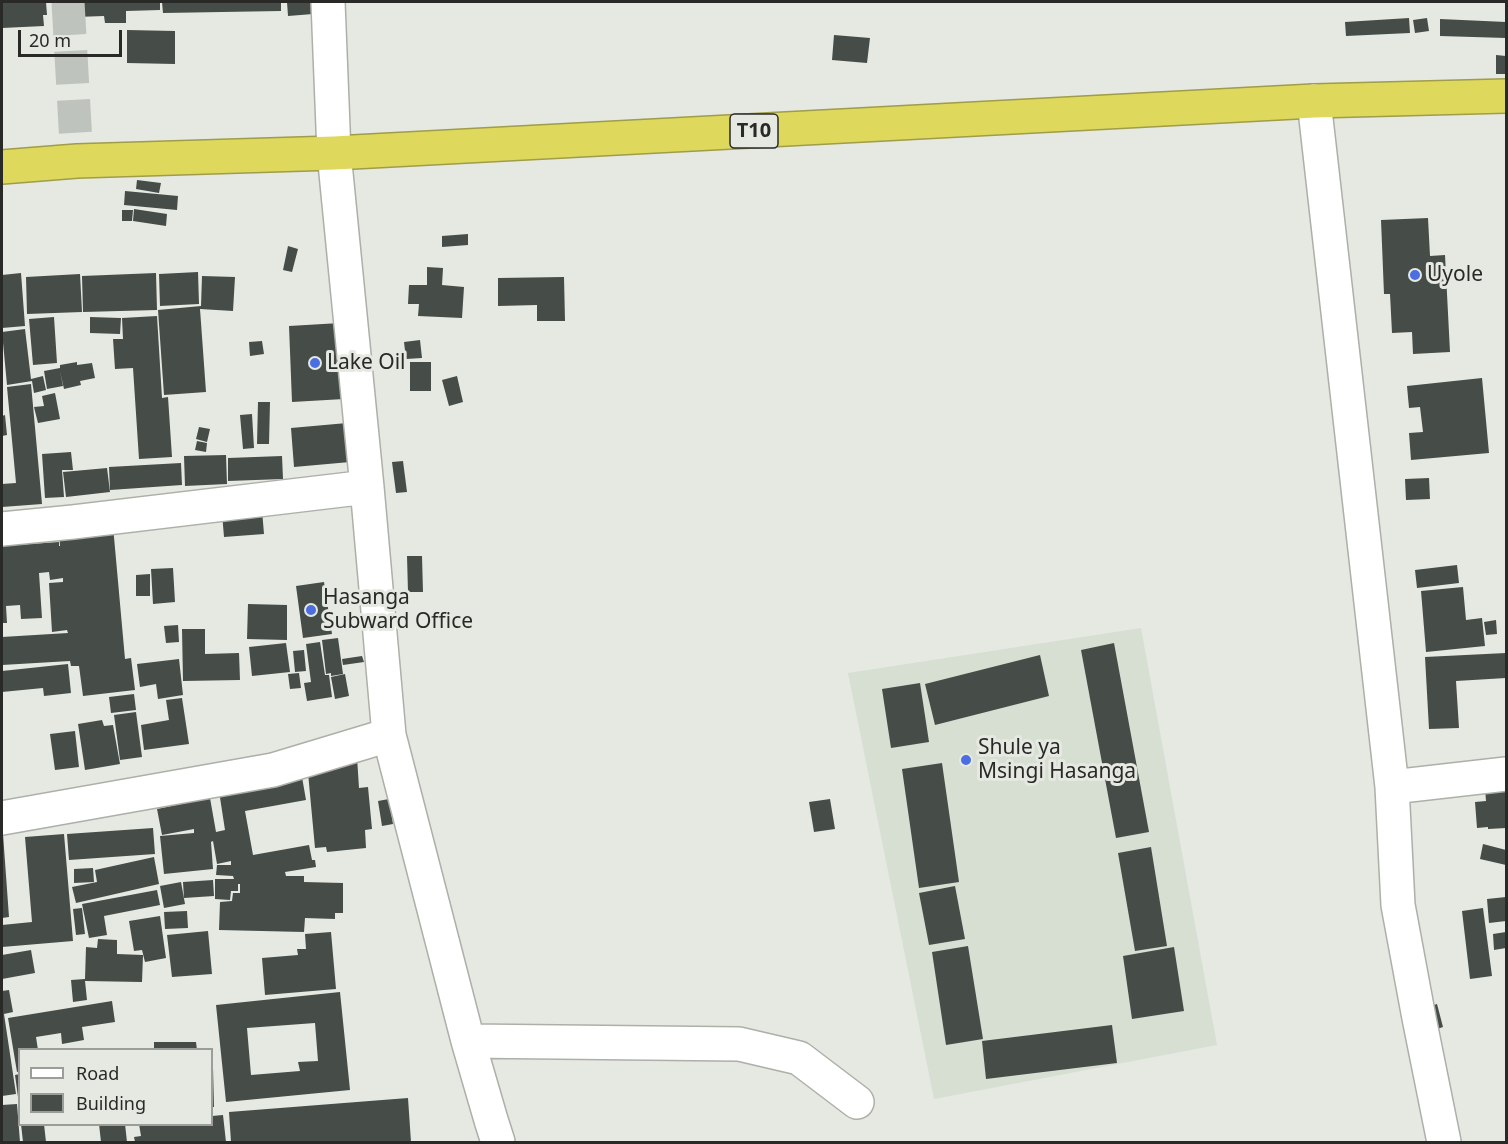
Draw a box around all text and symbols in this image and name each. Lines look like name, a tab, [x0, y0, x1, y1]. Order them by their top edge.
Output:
scale bar	[21, 18, 124, 56]
text: 20 m	[29, 28, 71, 52]
road number: T10	[730, 114, 778, 148]
place label: Uyole	[1427, 262, 1483, 288]
marker: Uyole	[1408, 268, 1422, 282]
place label: Lake Oil	[327, 350, 406, 376]
marker: Lake Oil	[308, 356, 322, 370]
place label: Hasanga Subward Office	[323, 585, 473, 635]
marker: Hasanga Subward Office	[304, 603, 318, 617]
place label: Shule ya Msingi Hasanga	[978, 735, 1136, 785]
marker: Shule ya Msingi Hasanga	[959, 753, 973, 767]
legend	[18, 1048, 213, 1126]
text: Road	[76, 1061, 119, 1085]
text: Building	[76, 1091, 146, 1115]

